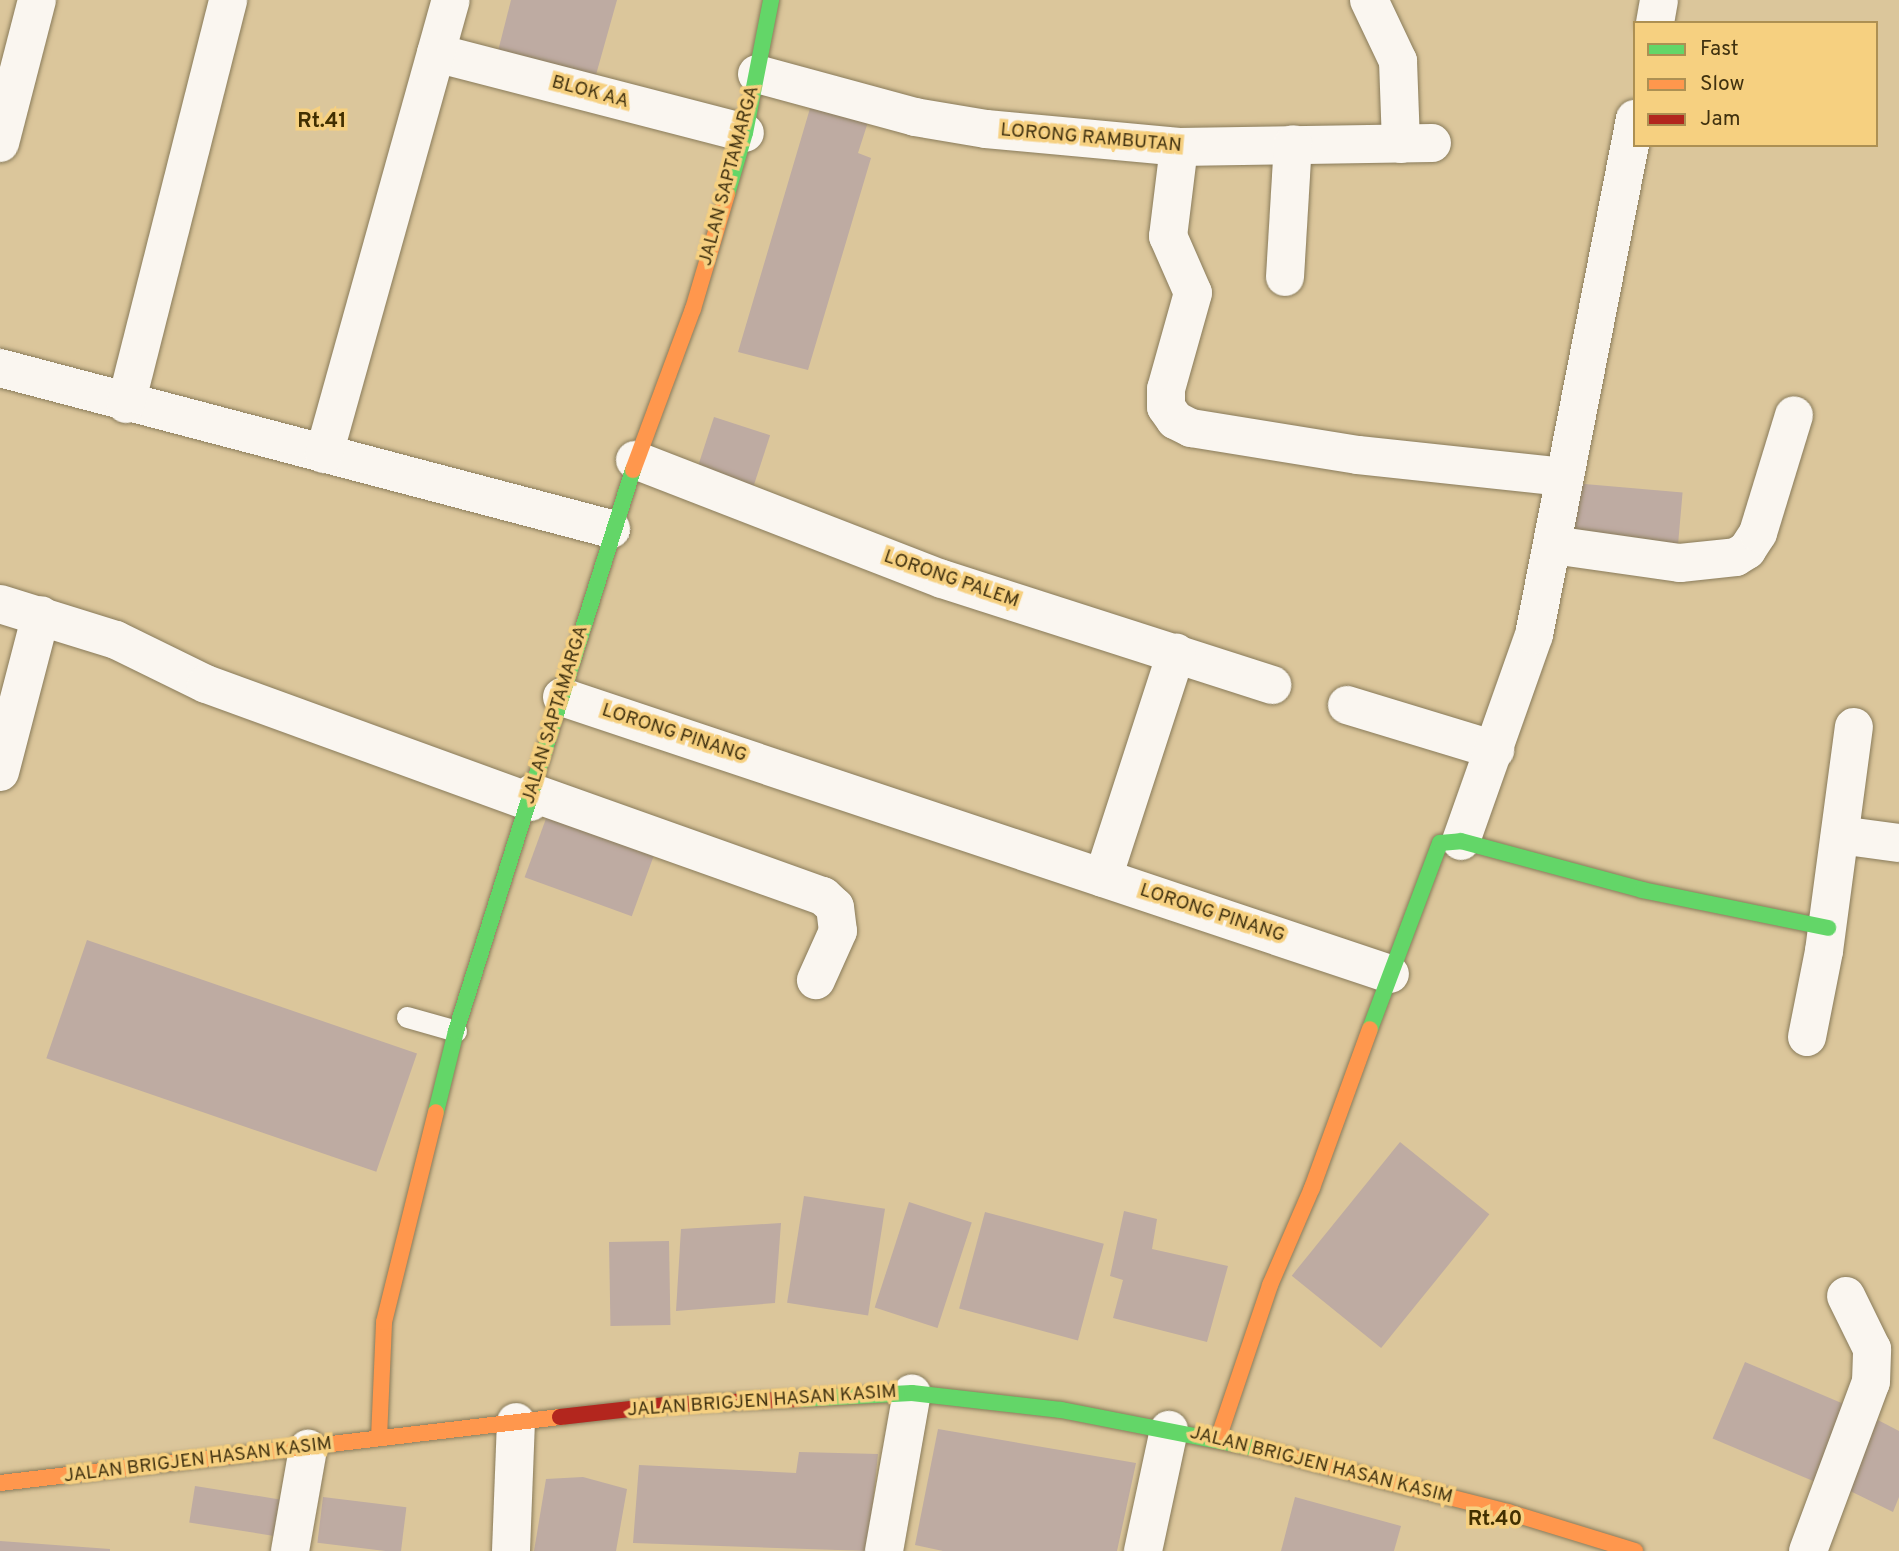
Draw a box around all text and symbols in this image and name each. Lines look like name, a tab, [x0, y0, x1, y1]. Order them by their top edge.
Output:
legend	[1633, 21, 1878, 147]
text: Fast	[1700, 36, 1739, 63]
text: Slow	[1700, 71, 1745, 98]
street label: BLOK AA	[549, 72, 631, 114]
street label: JALAN SAPTAMARGA	[695, 83, 765, 269]
text: Jam	[1700, 106, 1741, 133]
district label: Rt.41	[297, 109, 347, 135]
street label: LORONG RAMBUTAN	[999, 120, 1183, 158]
street label: LORONG PALEM	[880, 546, 1022, 614]
street label: JALAN SAPTAMARGA	[518, 623, 594, 807]
street label: LORONG PINANG	[599, 700, 749, 768]
street label: LORONG PINANG	[1137, 880, 1287, 948]
street label: JALAN BRIGJEN HASAN KASIM	[627, 1381, 897, 1423]
street label: JALAN BRIGJEN HASAN KASIM	[1187, 1422, 1455, 1510]
street label: JALAN BRIGJEN HASAN KASIM	[63, 1433, 333, 1489]
district label: Rt.40	[1468, 1507, 1522, 1533]

